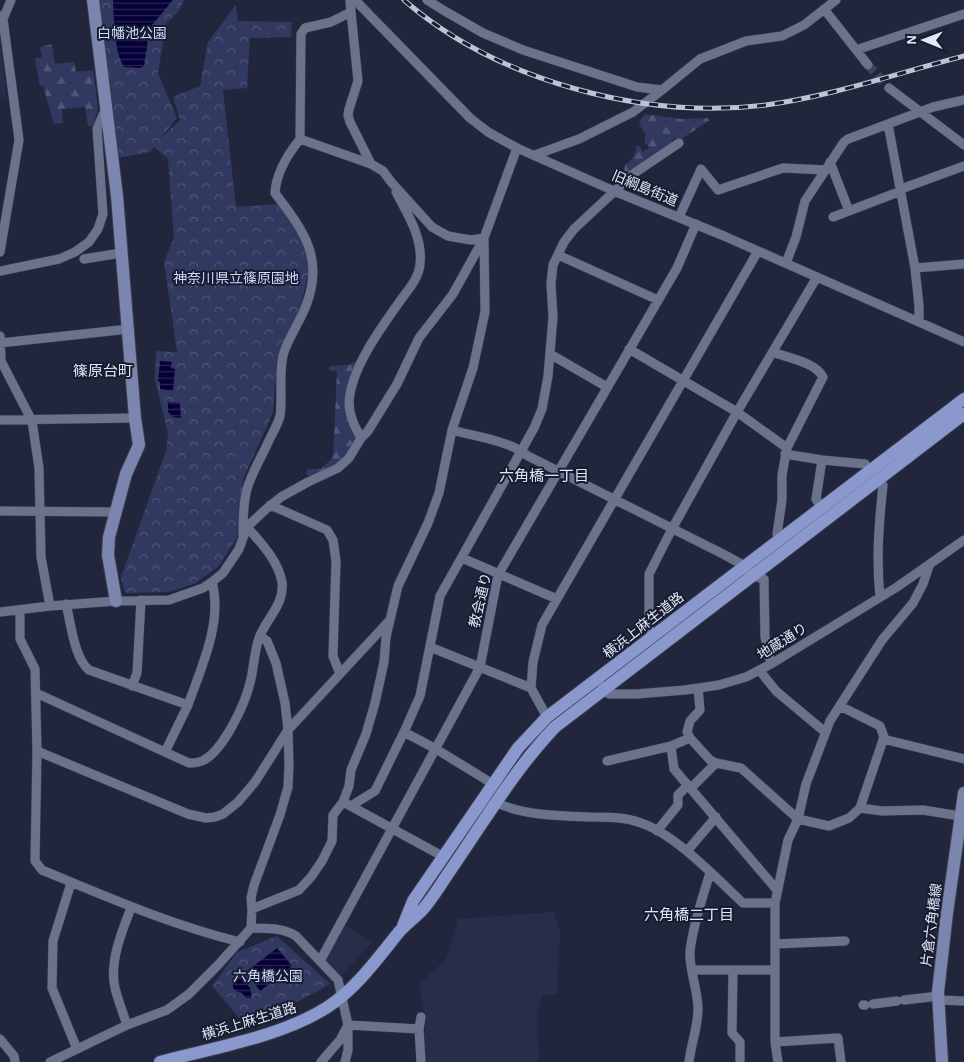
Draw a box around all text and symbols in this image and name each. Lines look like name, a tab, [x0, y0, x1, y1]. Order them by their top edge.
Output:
north arrow	[899, 15, 949, 65]
park label: 白幡池公園	[97, 26, 167, 41]
text: N	[905, 35, 919, 45]
street label: 旧綱島街道	[610, 168, 680, 209]
park label: 神奈川県立篠原園地	[173, 270, 299, 286]
district label: 篠原台町	[73, 363, 133, 379]
district label: 六角橋一丁目	[499, 468, 589, 484]
street label: 教会通り	[467, 571, 494, 629]
street label: 横浜上麻生道路	[600, 589, 687, 661]
street label: 地蔵通り	[755, 620, 810, 663]
street label: 片倉六角橋線	[919, 882, 944, 968]
district label: 六角橋二丁目	[644, 907, 734, 923]
park label: 六角橋公園	[233, 969, 303, 984]
street label: 横浜上麻生道路	[200, 1000, 298, 1043]

